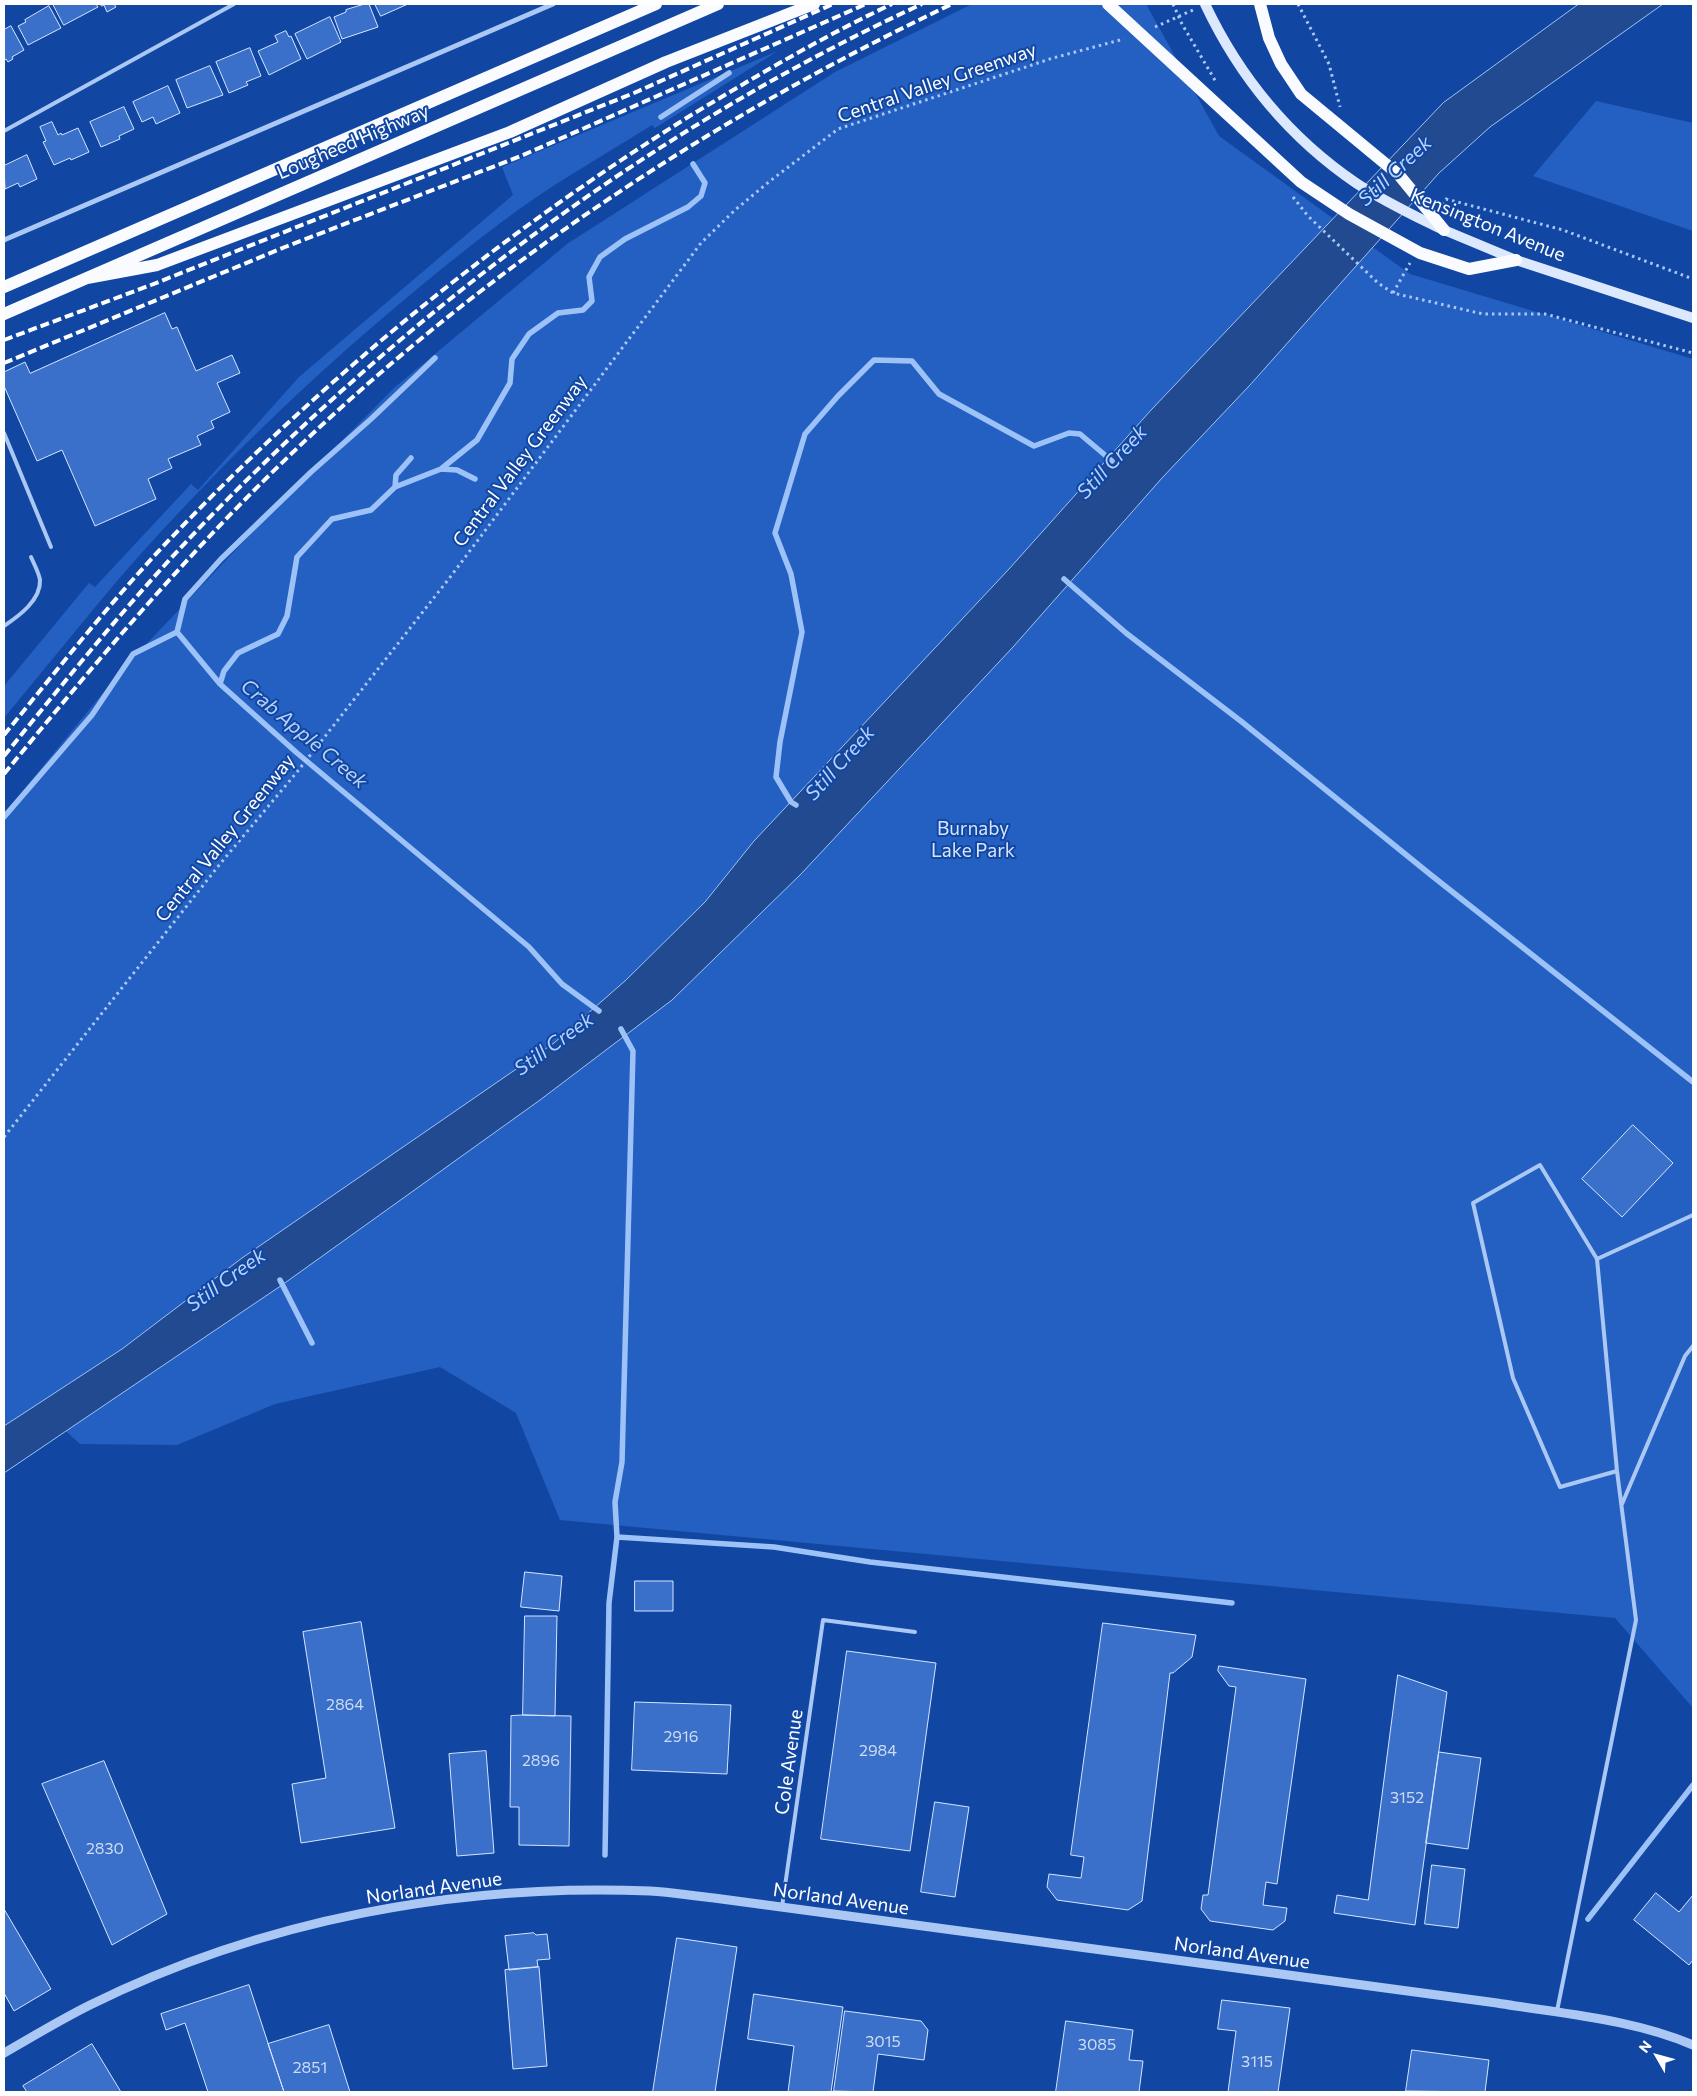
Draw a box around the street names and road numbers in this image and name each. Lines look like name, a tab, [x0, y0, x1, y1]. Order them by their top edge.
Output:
street label: Central Valley Greenway	[835, 38, 1039, 128]
street label: Lougheed Highway	[273, 100, 433, 184]
street label: Kensington Avenue	[1407, 184, 1569, 266]
street label: Central Valley Greenway	[448, 371, 592, 551]
street label: Central Valley Greenway	[150, 750, 300, 926]
street label: Cole Avenue	[770, 1708, 808, 1816]
street label: Norland Avenue	[365, 1867, 503, 1909]
street label: Norland Avenue	[772, 1878, 910, 1920]
street label: Norland Avenue	[1173, 1932, 1311, 1974]

